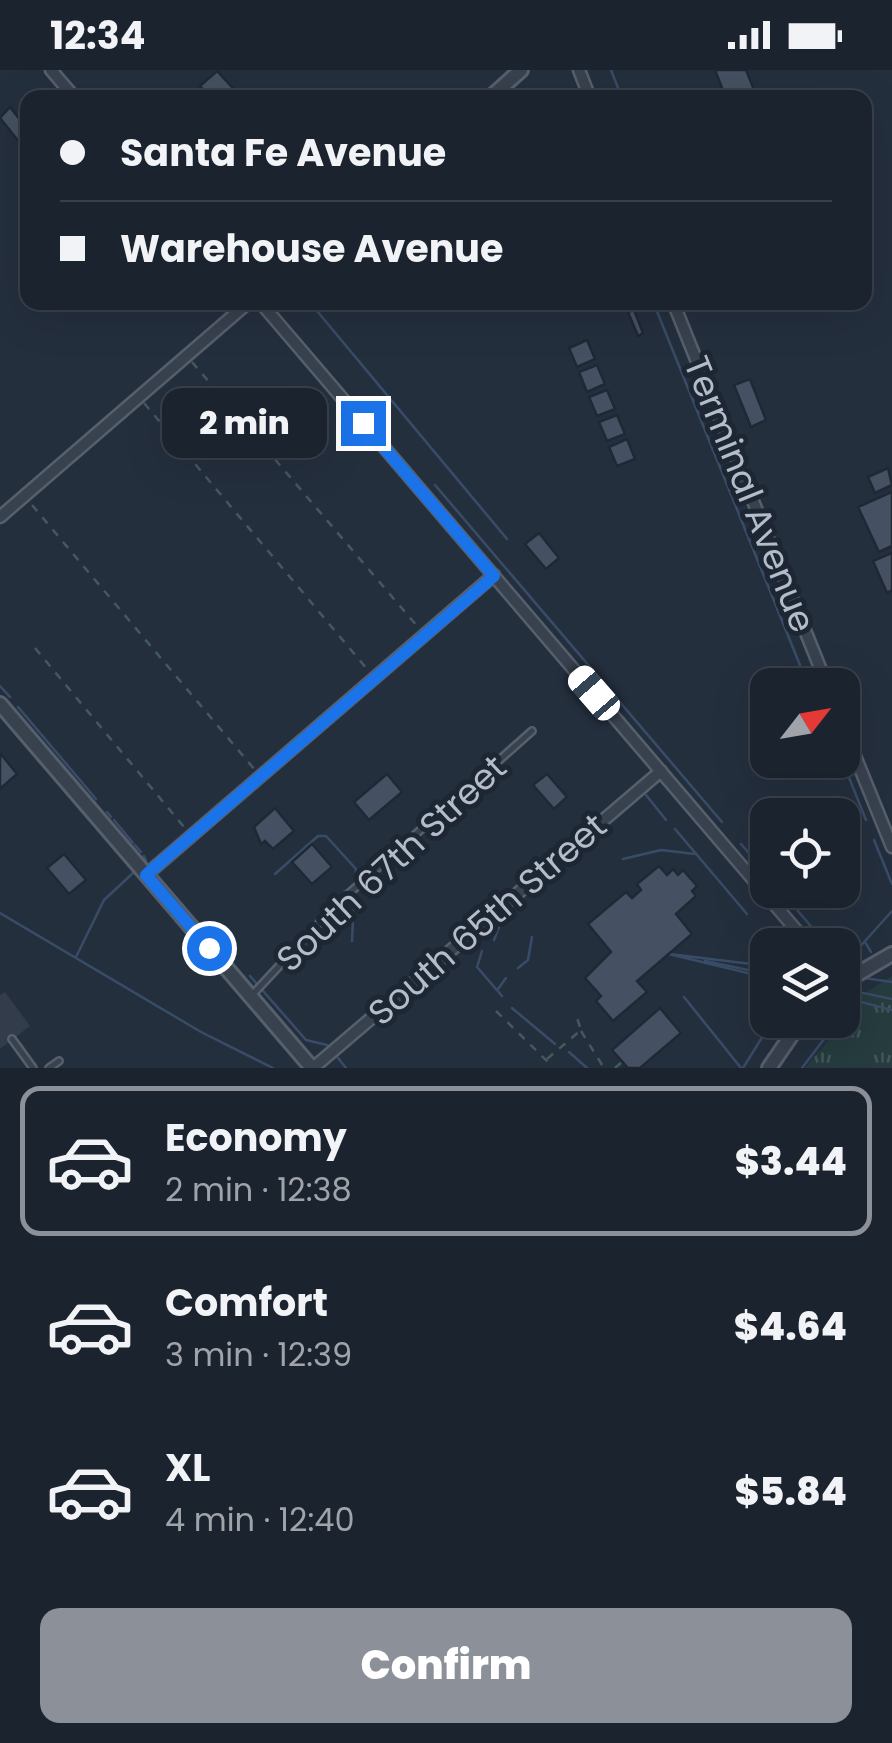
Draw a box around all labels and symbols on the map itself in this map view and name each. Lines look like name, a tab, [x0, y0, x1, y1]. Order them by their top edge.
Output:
street label: Terminal Avenue	[672, 349, 828, 639]
callout: 2 min	[163, 388, 328, 458]
route end	[341, 401, 386, 446]
car	[563, 661, 625, 725]
north arrow	[750, 668, 860, 778]
street label: South 67th Street	[265, 743, 517, 983]
street label: South 65th Street	[357, 802, 617, 1036]
route start	[187, 926, 232, 971]

